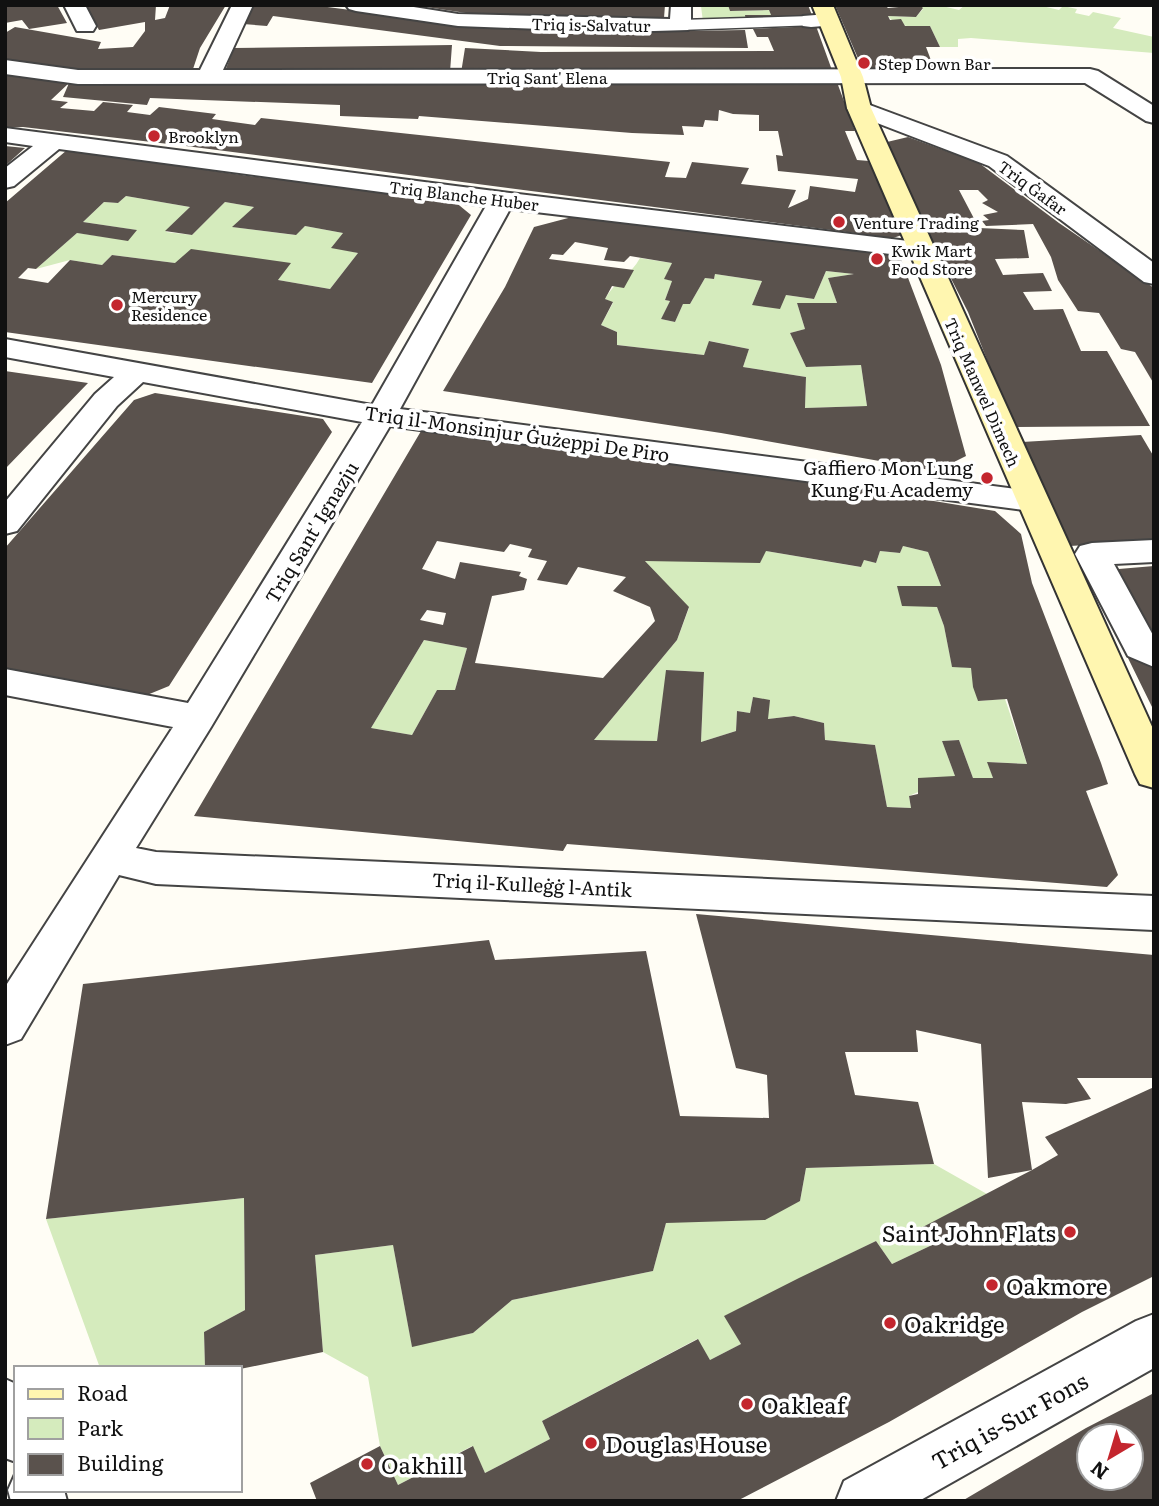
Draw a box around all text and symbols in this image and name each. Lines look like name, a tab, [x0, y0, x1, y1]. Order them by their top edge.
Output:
street label: Triq is-Salvatur	[531, 11, 651, 37]
place label: Step Down Bar	[878, 51, 991, 75]
marker: Step Down Bar	[856, 55, 872, 71]
street label: Triq Sant' Elena	[486, 65, 608, 89]
place label: Brooklyn	[168, 124, 239, 148]
marker: Brooklyn	[146, 128, 162, 144]
street label: Triq Ġafar	[994, 154, 1073, 220]
street label: Triq Blanche Huber	[388, 174, 540, 216]
place label: Venture Trading	[853, 210, 979, 234]
marker: Venture Trading	[831, 214, 847, 230]
place label: Kwik Mart Food Store	[891, 238, 973, 280]
marker: Kwik Mart Food Store	[869, 251, 885, 267]
place label: Mercury Residence	[131, 284, 207, 326]
marker: Mercury Residence	[109, 297, 125, 313]
street label: Triq Manwel Dimech	[939, 313, 1027, 471]
street label: Triq il-Monsinjur Ġużeppi De Piro	[363, 398, 671, 468]
place label: Gaffiero Mon Lung Kung Fu Academy	[803, 453, 973, 503]
street label: Triq Sant' Ignazju	[257, 456, 365, 608]
marker: Gaffiero Mon Lung Kung Fu Academy	[979, 470, 995, 486]
street label: Triq il-Kulleġġ l-Antik	[431, 865, 633, 903]
place label: Saint John Flats	[882, 1215, 1056, 1249]
marker: Saint John Flats	[1062, 1224, 1078, 1240]
place label: Oakmore	[1006, 1268, 1108, 1302]
marker: Oakmore	[984, 1277, 1000, 1293]
place label: Oakridge	[904, 1306, 1005, 1340]
marker: Oakridge	[882, 1315, 898, 1331]
street label: Triq is-Sur Fons	[925, 1363, 1093, 1477]
legend	[14, 1366, 242, 1492]
text: Road	[77, 1376, 128, 1407]
place label: Oakleaf	[761, 1387, 848, 1421]
marker: Oakleaf	[739, 1396, 755, 1412]
text: Park	[77, 1411, 123, 1442]
north arrow	[1075, 1422, 1145, 1492]
place label: Douglas House	[605, 1426, 767, 1460]
marker: Douglas House	[583, 1435, 599, 1451]
text: Building	[77, 1446, 164, 1477]
place label: Oakhill	[381, 1447, 463, 1481]
text: N	[1084, 1455, 1114, 1487]
marker: Oakhill	[359, 1456, 375, 1472]

